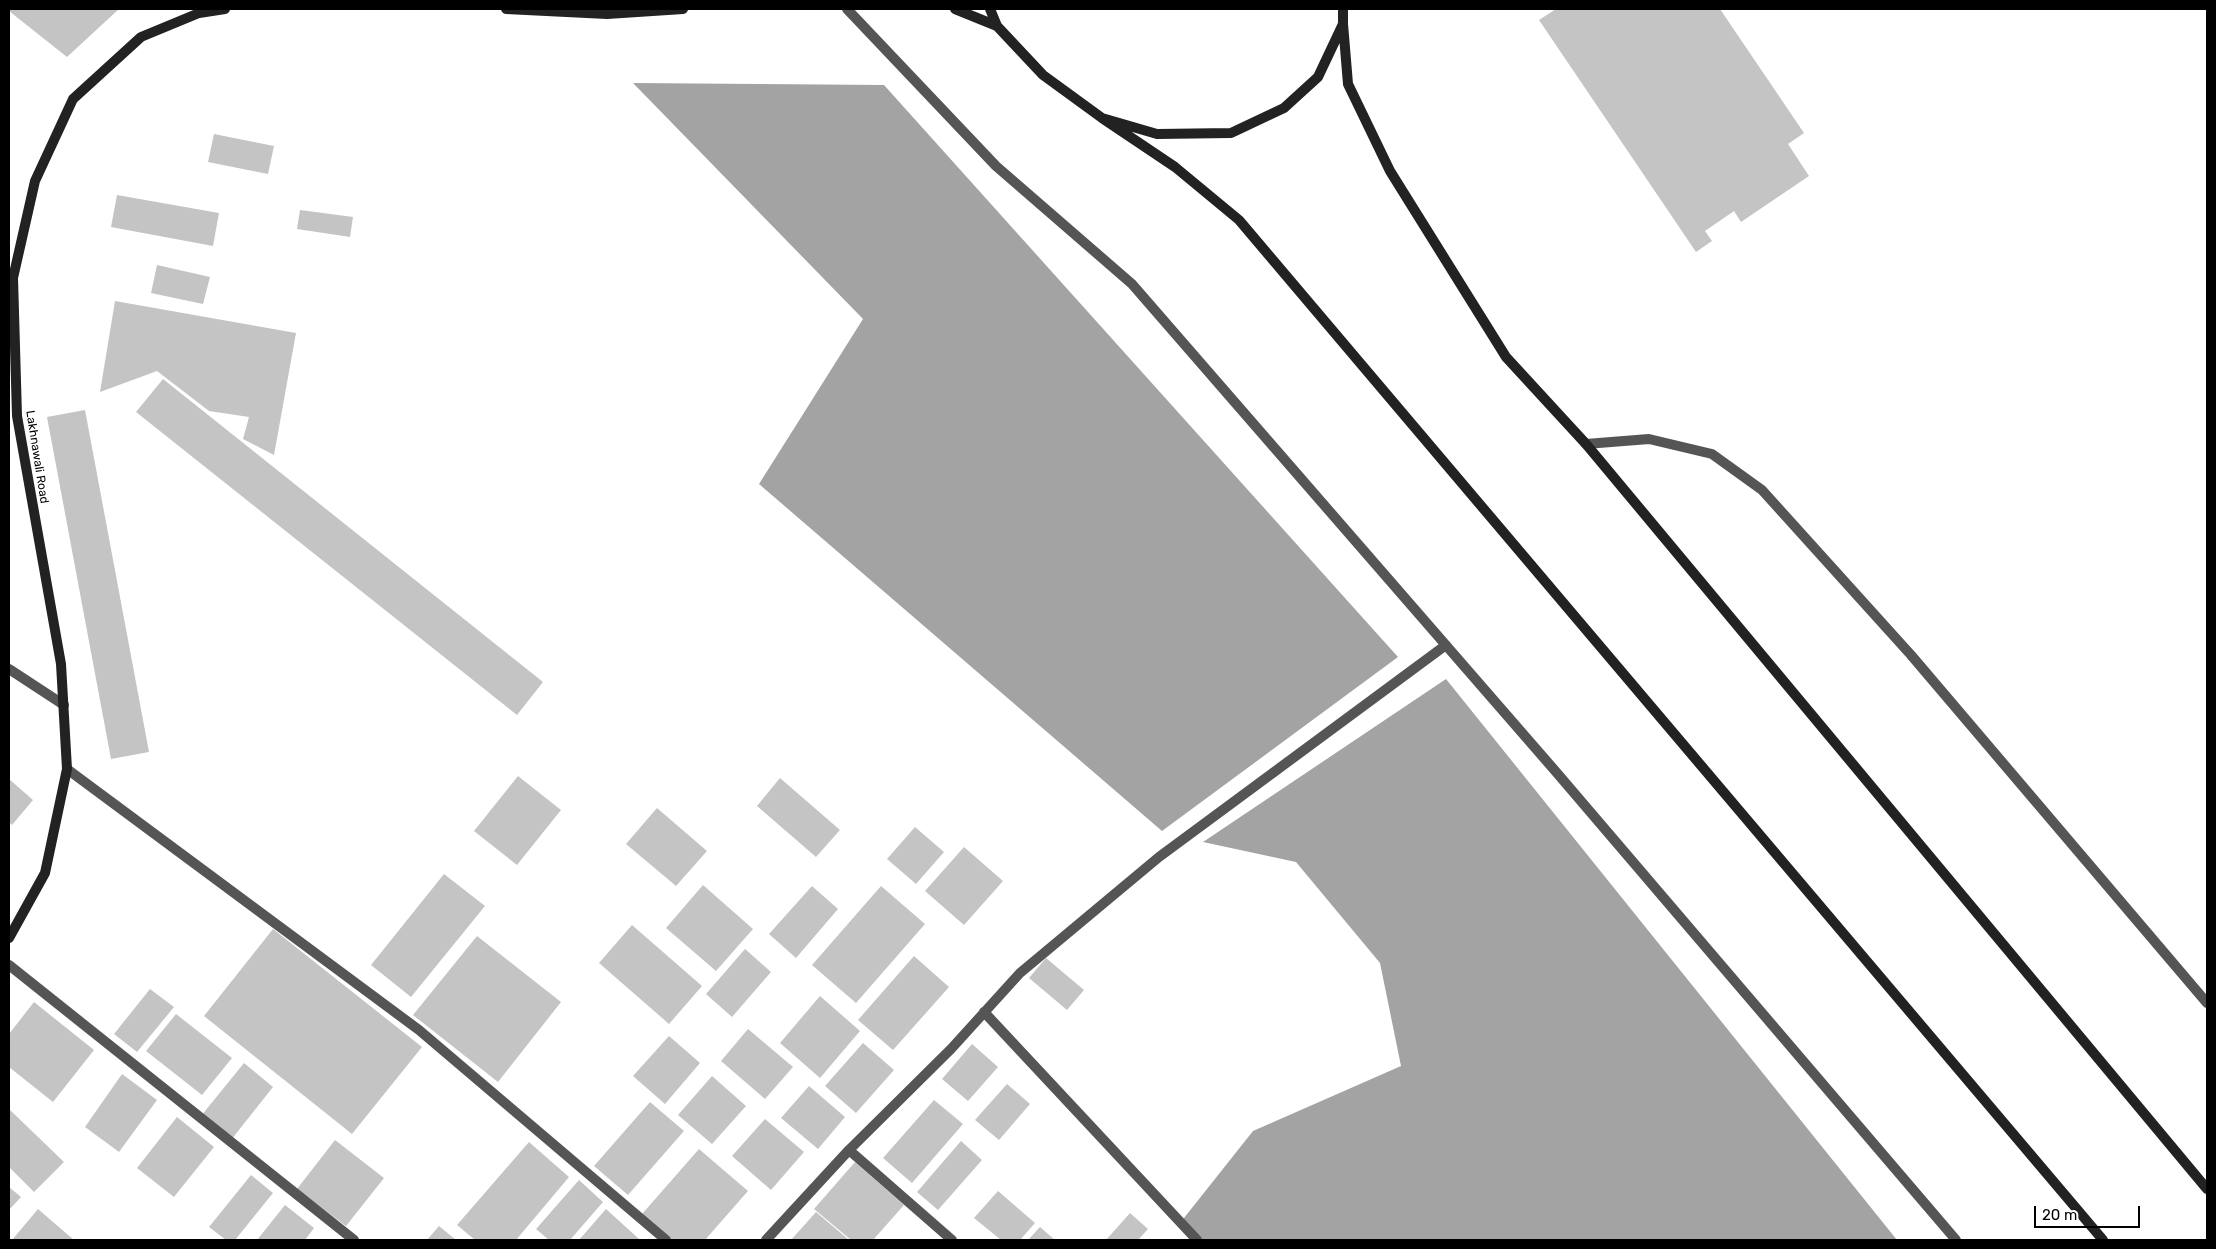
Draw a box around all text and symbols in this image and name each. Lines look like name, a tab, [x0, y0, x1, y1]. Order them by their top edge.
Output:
street label: Lakhnawali Road	[23, 409, 51, 505]
scale bar	[2036, 1196, 2142, 1228]
text: 20 m	[2042, 1206, 2077, 1224]

